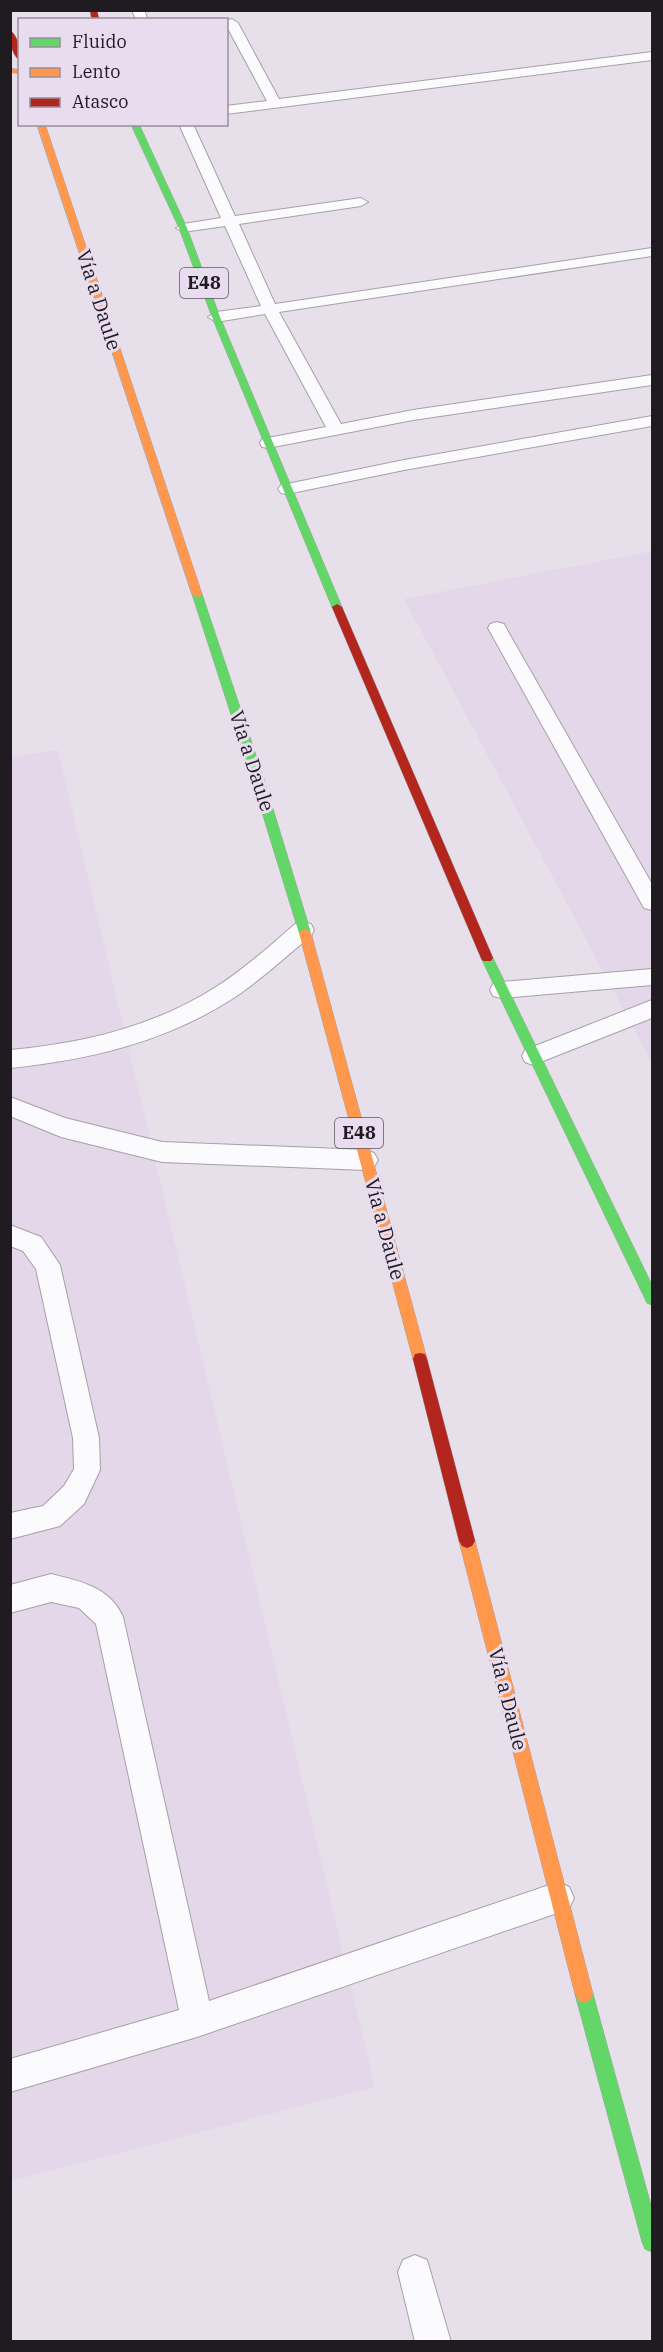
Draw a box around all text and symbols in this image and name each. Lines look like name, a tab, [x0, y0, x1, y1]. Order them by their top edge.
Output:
legend	[18, 18, 228, 126]
text: Fluido	[72, 30, 127, 53]
text: Lento	[72, 60, 120, 83]
text: Atasco	[72, 90, 128, 113]
street label: Vía a Daule	[71, 246, 128, 354]
road number: E48	[180, 268, 228, 298]
street label: Vía a Daule	[224, 707, 281, 815]
road number: E48	[335, 1118, 383, 1148]
street label: Vía a Daule	[359, 1175, 412, 1283]
street label: Vía a Daule	[483, 1645, 534, 1753]

